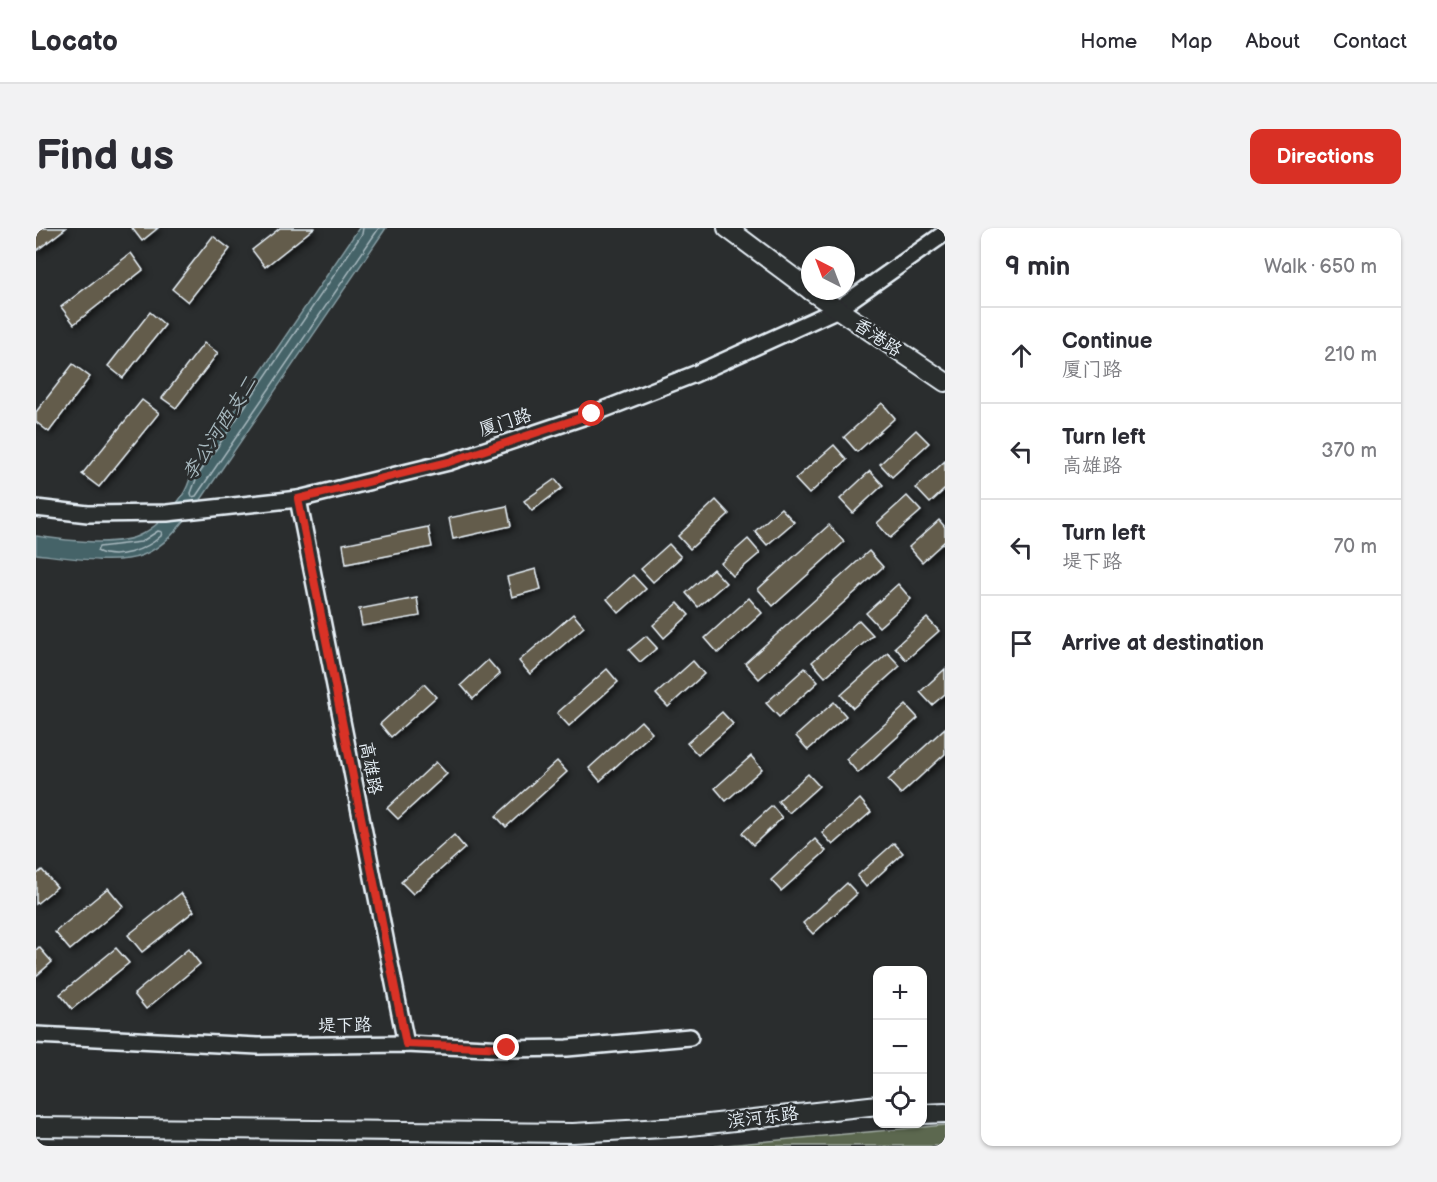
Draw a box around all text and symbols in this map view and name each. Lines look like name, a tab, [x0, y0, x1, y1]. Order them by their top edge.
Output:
text: Locato	[30, 25, 118, 58]
text: Home	[1080, 29, 1137, 54]
text: Map	[1170, 29, 1212, 54]
text: About	[1245, 29, 1300, 54]
text: Contact	[1333, 29, 1407, 54]
button: Directions	[1250, 129, 1401, 184]
text: Find us	[36, 131, 174, 182]
north arrow	[801, 246, 855, 300]
text: 9 min	[1005, 252, 1070, 283]
text: Walk · 650 m	[1264, 255, 1377, 279]
street label: 香港路	[849, 314, 906, 361]
text: Continue	[1062, 328, 1152, 355]
icon: ahead	[1005, 339, 1038, 372]
text: 210 m	[1324, 343, 1377, 367]
text: 厦门路	[1062, 358, 1122, 382]
water label: 李公河西支二	[177, 372, 263, 485]
route start	[578, 400, 604, 426]
street label: 厦门路	[476, 404, 534, 441]
text: Turn left	[1062, 424, 1146, 451]
icon: left	[1005, 435, 1038, 468]
text: 370 m	[1321, 439, 1377, 463]
text: 高雄路	[1062, 454, 1122, 478]
text: Turn left	[1062, 520, 1146, 547]
icon: left	[1005, 531, 1038, 564]
text: 70 m	[1333, 535, 1377, 559]
text: 堤下路	[1062, 550, 1122, 574]
icon: arrive	[1005, 627, 1038, 660]
text: Arrive at destination	[1062, 630, 1264, 657]
street label: 高雄路	[355, 740, 386, 797]
map controls	[873, 966, 927, 1128]
button: +	[873, 966, 927, 1020]
street label: 堤下路	[318, 1015, 372, 1036]
button: −	[873, 1020, 927, 1074]
route end	[493, 1034, 519, 1060]
button: locate	[873, 1074, 927, 1128]
street label: 滨河东路	[726, 1103, 800, 1132]

